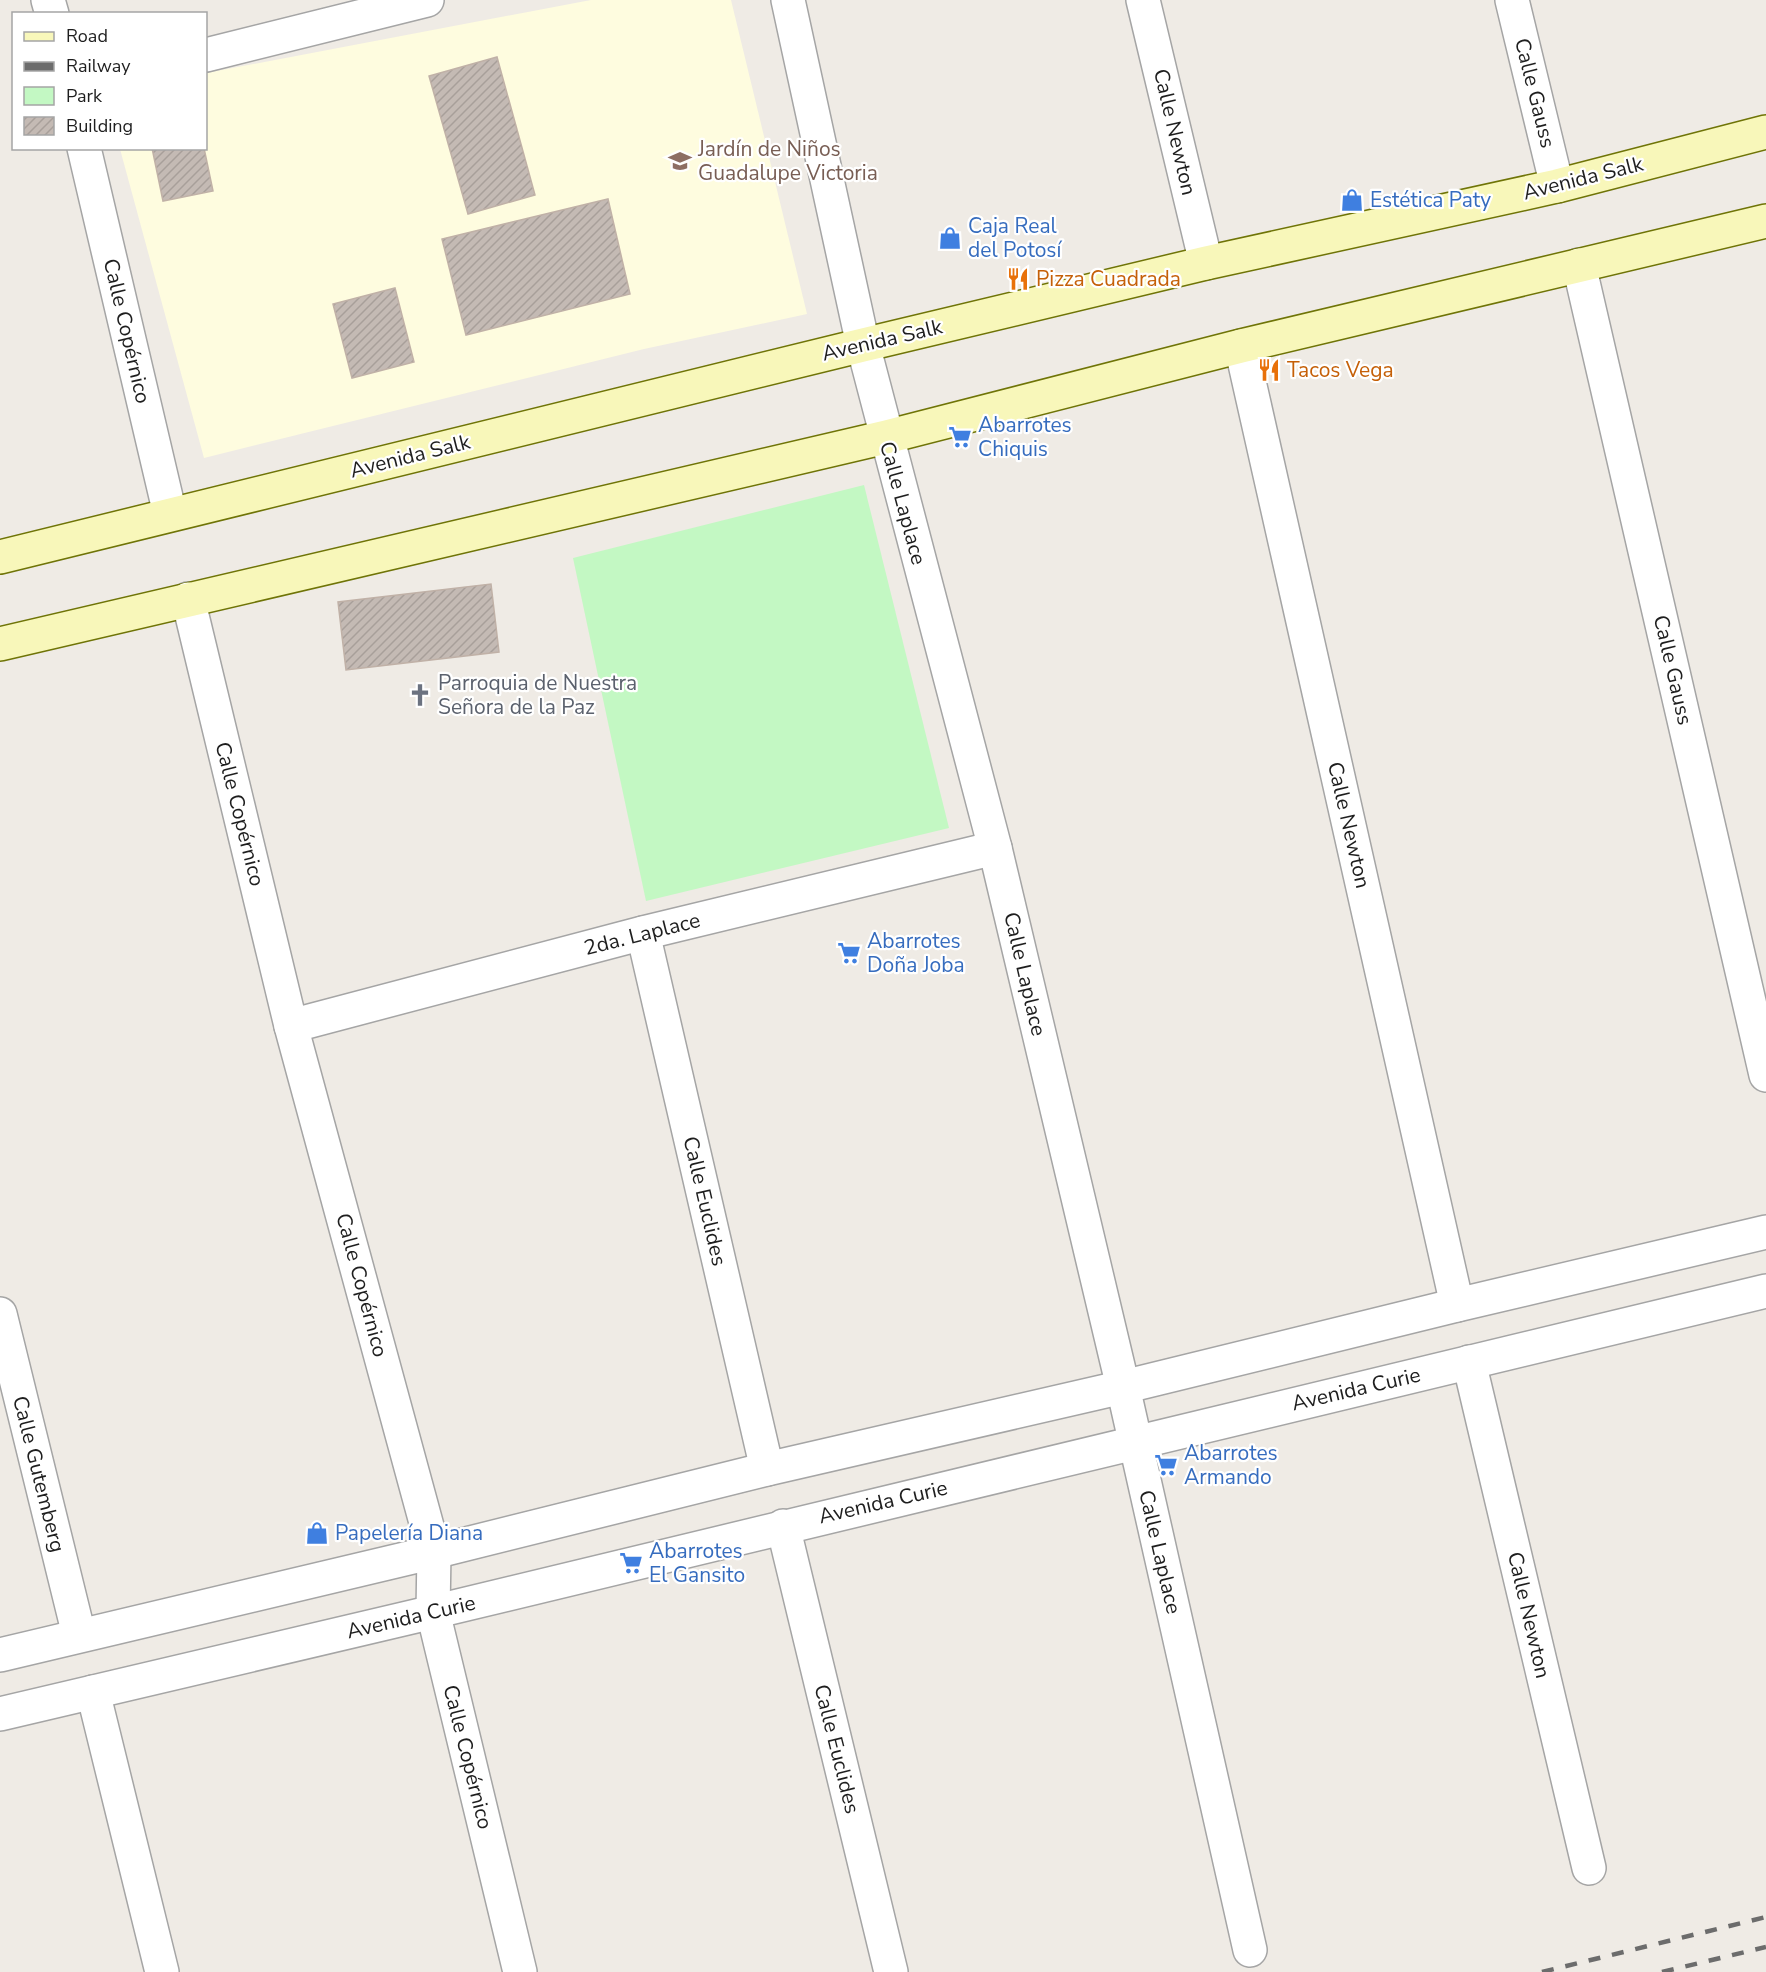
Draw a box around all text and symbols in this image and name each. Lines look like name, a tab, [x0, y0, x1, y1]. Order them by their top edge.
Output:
legend	[12, 12, 207, 150]
text: Road	[66, 24, 108, 48]
street label: Calle Gauss	[1508, 35, 1562, 151]
text: Railway	[66, 54, 131, 78]
street label: Calle Newton	[1147, 66, 1203, 198]
text: Park	[66, 84, 103, 108]
text: Building	[66, 114, 133, 138]
place label: Jardín de Niños Guadalupe Victoria	[697, 135, 878, 187]
school or university icon: Jardín de Niños Guadalupe Victoria	[667, 148, 693, 174]
street label: Avenida Salk	[1520, 149, 1647, 206]
place label: Estética Paty	[1370, 186, 1491, 214]
shop icon: Estética Paty	[1339, 187, 1365, 213]
place label: Caja Real del Potosí	[968, 212, 1062, 264]
shop icon: Caja Real del Potosí	[937, 225, 963, 251]
street label: Calle Copérnico	[97, 256, 157, 406]
place label: Pizza Cuadrada	[1036, 265, 1181, 293]
restaurant icon: Pizza Cuadrada	[1005, 266, 1031, 292]
street label: Avenida Salk	[819, 312, 946, 367]
place label: Tacos Vega	[1287, 356, 1394, 384]
restaurant icon: Tacos Vega	[1256, 357, 1282, 383]
place label: Abarrotes Chiquis	[978, 411, 1072, 463]
supermarket icon: Abarrotes Chiquis	[947, 424, 973, 450]
street label: Avenida Salk	[347, 427, 474, 484]
street label: Calle Laplace	[873, 438, 933, 568]
street label: Calle Gauss	[1647, 612, 1699, 728]
place label: Parroquia de Nuestra Señora de la Paz	[438, 669, 637, 721]
church icon: Parroquia de Nuestra Señora de la Paz	[407, 682, 433, 708]
street label: Calle Copérnico	[209, 739, 271, 889]
street label: Calle Newton	[1321, 759, 1377, 891]
street label: 2da. Laplace	[581, 906, 703, 962]
street label: Calle Laplace	[997, 909, 1053, 1039]
place label: Abarrotes Doña Joba	[867, 927, 965, 979]
supermarket icon: Abarrotes Doña Joba	[836, 940, 862, 966]
street label: Calle Euclides	[676, 1133, 734, 1269]
street label: Calle Copérnico	[329, 1210, 395, 1360]
street label: Avenida Curie	[1289, 1361, 1423, 1417]
street label: Calle Gutemberg	[6, 1393, 72, 1555]
place label: Abarrotes Armando	[1184, 1439, 1278, 1491]
supermarket icon: Abarrotes Armando	[1153, 1452, 1179, 1478]
street label: Avenida Curie	[816, 1474, 950, 1530]
street label: Calle Laplace	[1132, 1487, 1188, 1617]
place label: Papelería Diana	[335, 1519, 483, 1547]
shop icon: Papelería Diana	[304, 1520, 330, 1546]
place label: Abarrotes El Gansito	[649, 1537, 745, 1589]
street label: Calle Newton	[1501, 1549, 1557, 1681]
supermarket icon: Abarrotes El Gansito	[618, 1550, 644, 1576]
street label: Avenida Curie	[344, 1589, 478, 1645]
street label: Calle Euclides	[807, 1681, 867, 1817]
street label: Calle Copérnico	[437, 1682, 499, 1832]

